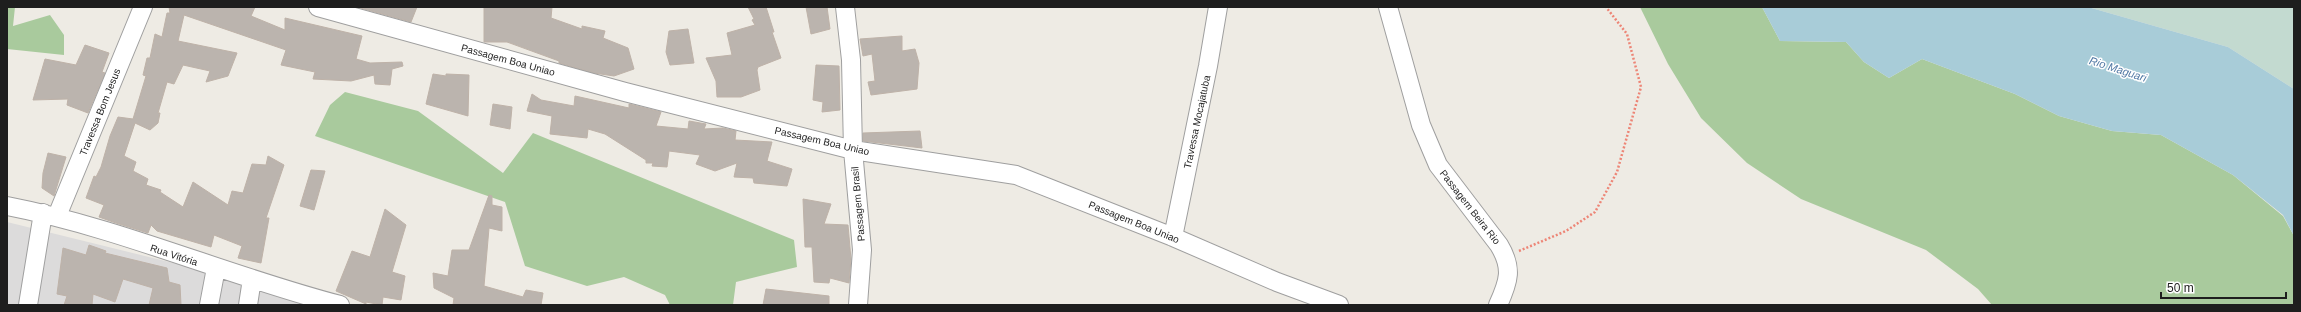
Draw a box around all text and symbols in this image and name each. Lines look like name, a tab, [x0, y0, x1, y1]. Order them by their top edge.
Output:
street label: Passagem Boa Uniao	[460, 42, 557, 78]
water label: Rio Maguari	[2088, 54, 2149, 84]
street label: Travessa Bom Jesus	[77, 67, 123, 157]
street label: Travessa Mocajatuba	[1182, 74, 1212, 170]
street label: Passagem Boa Uniao	[774, 125, 871, 157]
street label: Passagem Brasil	[849, 166, 867, 242]
street label: Passagem Beira Rio	[1438, 168, 1503, 247]
street label: Passagem Boa Uniao	[1087, 199, 1181, 245]
street label: Rua Vitória	[149, 242, 200, 268]
scale bar	[2161, 274, 2286, 300]
text: 50 m	[2167, 281, 2194, 295]

